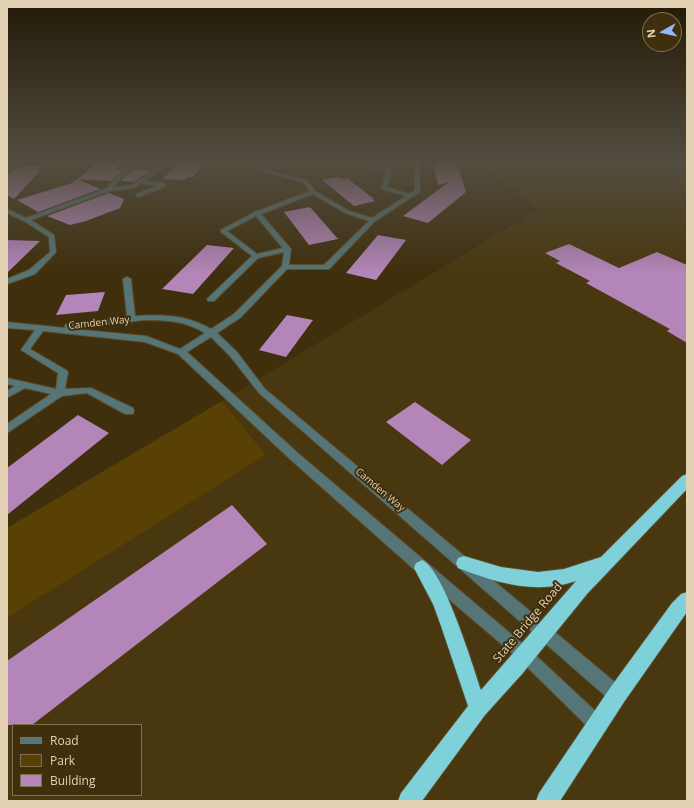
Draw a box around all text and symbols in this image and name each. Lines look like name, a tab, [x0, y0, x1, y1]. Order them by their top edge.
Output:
north arrow	[642, 12, 682, 52]
text: N	[643, 28, 659, 39]
street label: Camden Way	[68, 314, 130, 332]
street label: Camden Way	[353, 466, 407, 514]
street label: State Bridge Road	[490, 580, 566, 666]
legend	[12, 724, 142, 796]
text: Road	[50, 732, 79, 749]
text: Park	[50, 752, 75, 769]
text: Building	[50, 772, 95, 789]

